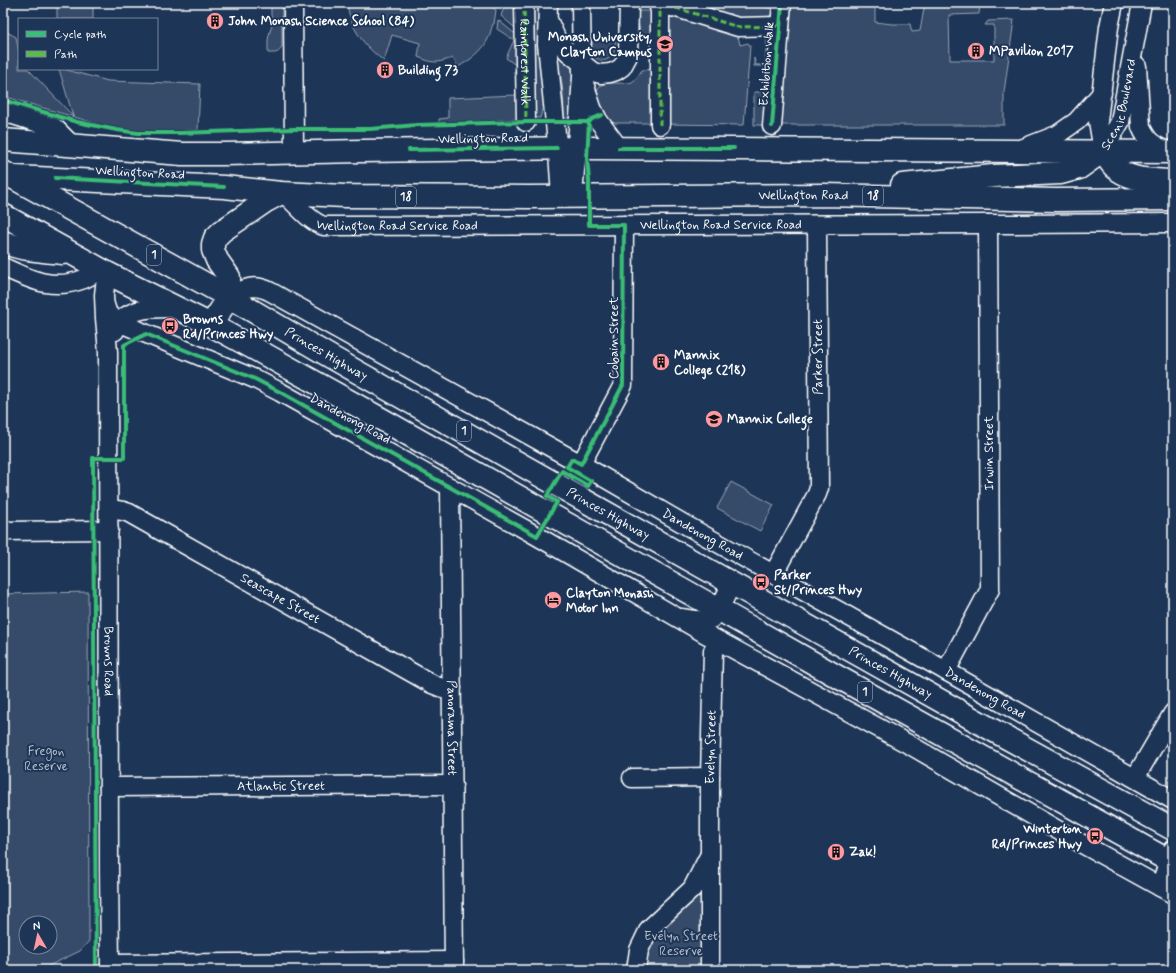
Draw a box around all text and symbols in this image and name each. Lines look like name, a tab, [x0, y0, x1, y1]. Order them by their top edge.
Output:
building icon: John Monash Science School (84)	[205, 11, 225, 31]
place label: John Monash Science School (84)	[228, 13, 414, 30]
legend	[18, 18, 158, 70]
street label: Rainforest Walk	[514, 19, 534, 106]
street label: Exhibition Walk	[756, 21, 778, 107]
text: Cycle path	[54, 27, 106, 43]
place label: Monash University, Clayton Campus	[548, 29, 652, 61]
school or university icon: Monash University, Clayton Campus	[655, 34, 675, 54]
building icon: MPavilion 2017	[966, 41, 986, 61]
place label: MPavilion 2017	[989, 43, 1074, 60]
text: Path	[54, 47, 77, 63]
street label: Scenic Boulevard	[1097, 58, 1140, 153]
building icon: Building 73	[375, 60, 395, 80]
place label: Building 73	[398, 62, 458, 82]
street label: Wellington Road	[438, 130, 528, 150]
street label: Wellington Road	[95, 162, 185, 186]
street label: Wellington Road	[758, 186, 849, 206]
road number: 18	[863, 186, 883, 206]
road number: 18	[396, 187, 416, 207]
street label: Wellington Road Service Road	[314, 215, 478, 236]
street label: Wellington Road Service Road	[640, 216, 802, 235]
road number: 1	[147, 245, 161, 265]
street label: Cobain Street	[606, 296, 623, 379]
place label: Browns Rd/Princes Hwy	[183, 311, 274, 343]
bus stop icon: Browns Rd/Princes Hwy	[160, 316, 180, 336]
street label: Parker Street	[810, 319, 827, 395]
street label: Princes Highway	[282, 323, 371, 385]
place label: Mannix College (218)	[674, 347, 746, 380]
building icon: Mannix College (218)	[651, 352, 671, 372]
street label: Dandenong Road	[306, 390, 394, 449]
school or university icon: Mannix College	[704, 409, 724, 429]
place label: Mannix College	[727, 411, 813, 431]
street label: Irwin Street	[981, 415, 998, 490]
road number: 1	[457, 421, 471, 441]
street label: Princes Highway	[563, 484, 653, 544]
street label: Dandenong Road	[659, 505, 746, 564]
place label: Parker St/Princes Hwy	[774, 567, 863, 599]
street label: Seascape Street	[237, 569, 323, 628]
bus stop icon: Parker St/Princes Hwy	[751, 572, 771, 592]
place label: Clayton Monash Motor Inn	[566, 585, 654, 617]
hotel icon: Clayton Monash Motor Inn	[543, 590, 563, 610]
street label: Browns Road	[100, 626, 117, 696]
street label: Princes Highway	[846, 642, 935, 703]
street label: Dandenong Road	[942, 663, 1029, 723]
street label: Panorama Street	[443, 680, 461, 776]
road number: 1	[858, 682, 872, 702]
street label: Evelyn Street	[702, 710, 720, 784]
park label: Fregon Reserve	[24, 743, 68, 775]
street label: Atlantic Street	[237, 777, 325, 795]
place label: Winterton Rd/Princes Hwy	[992, 821, 1083, 853]
bus stop icon: Winterton Rd/Princes Hwy	[1085, 826, 1105, 846]
building icon: Zak!	[826, 842, 846, 862]
place label: Zak!	[849, 844, 876, 861]
north arrow	[18, 915, 58, 955]
text: N	[32, 919, 41, 934]
park label: Evelyn Street Reserve	[644, 928, 718, 960]

